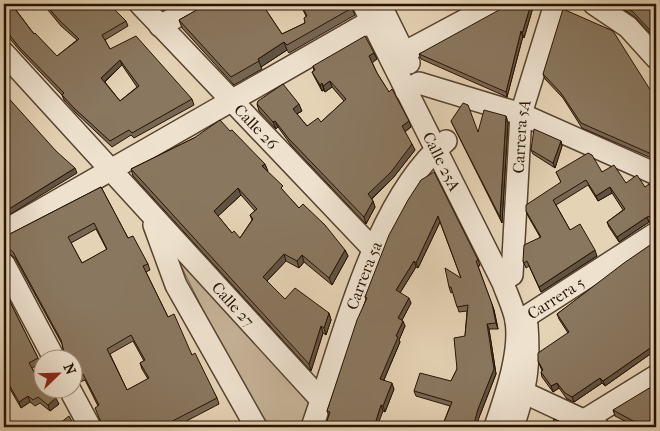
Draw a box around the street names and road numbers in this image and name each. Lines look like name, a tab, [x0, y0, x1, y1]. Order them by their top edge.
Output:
street label: Carrera 5A	[508, 96, 535, 174]
street label: Calle 26	[231, 100, 283, 153]
street label: Calle 25A	[419, 129, 465, 195]
street label: Carrera 5a	[342, 238, 386, 312]
street label: Carrera 5	[523, 272, 588, 323]
street label: Calle 27	[208, 278, 259, 331]

